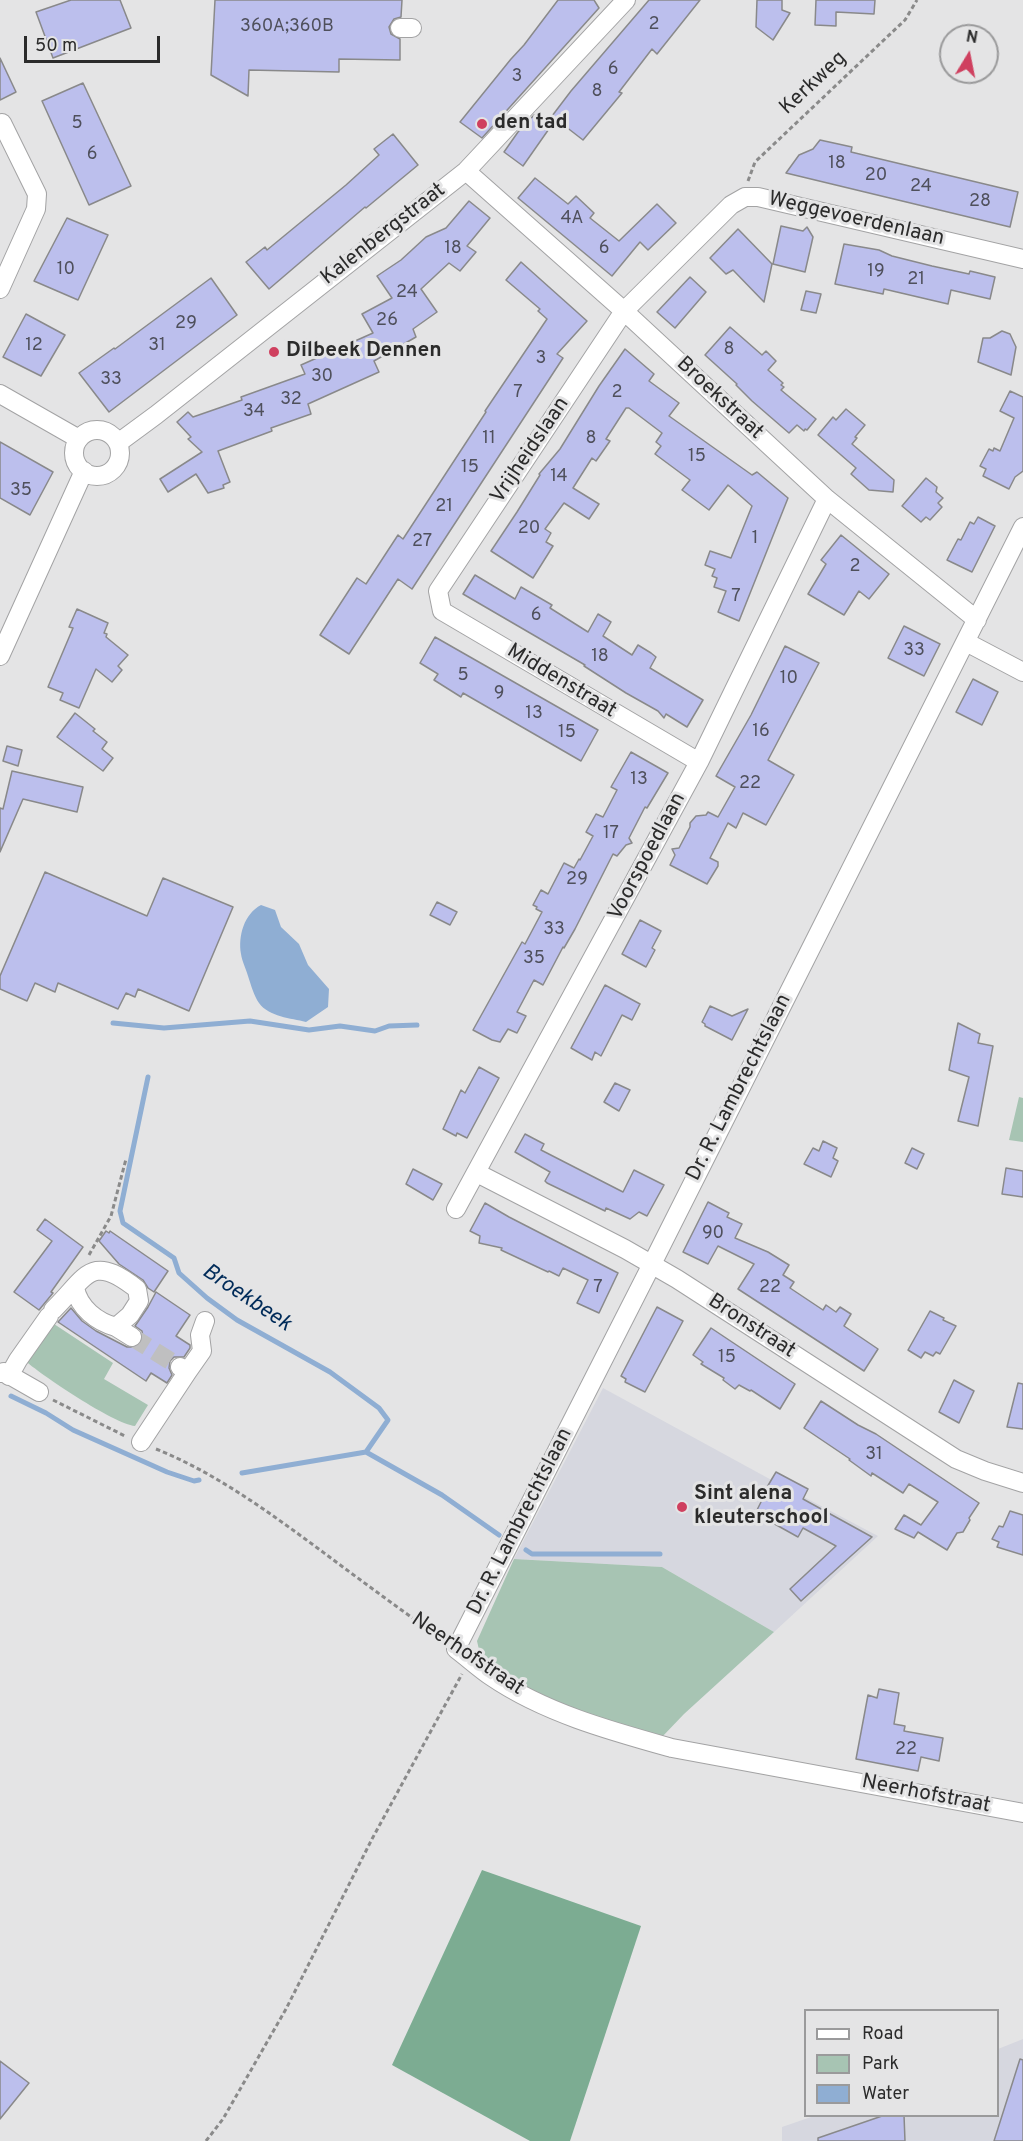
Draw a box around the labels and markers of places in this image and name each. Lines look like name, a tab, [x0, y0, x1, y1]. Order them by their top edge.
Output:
place label: den tad	[494, 111, 568, 137]
marker: den tad	[475, 117, 489, 131]
place label: Dilbeek Dennen	[286, 339, 442, 365]
marker: Dilbeek Dennen	[267, 345, 281, 359]
place label: Sint alena kleuterschool	[694, 1482, 829, 1532]
marker: Sint alena kleuterschool	[675, 1500, 689, 1514]

